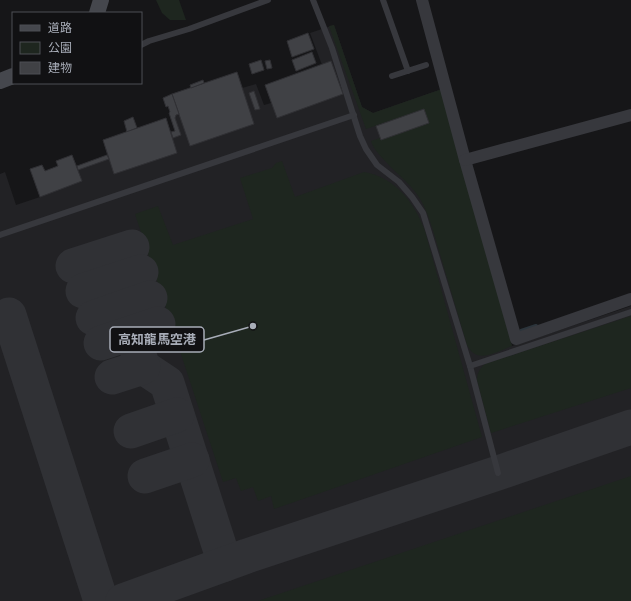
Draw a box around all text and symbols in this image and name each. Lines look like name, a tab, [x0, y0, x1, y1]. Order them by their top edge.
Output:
legend	[12, 12, 142, 84]
text: 道路	[48, 21, 72, 35]
text: 公園	[48, 41, 72, 55]
text: 建物	[48, 61, 72, 75]
callout: 高知龍馬空港	[110, 327, 204, 352]
text: 高知龍馬空港	[118, 332, 196, 347]

